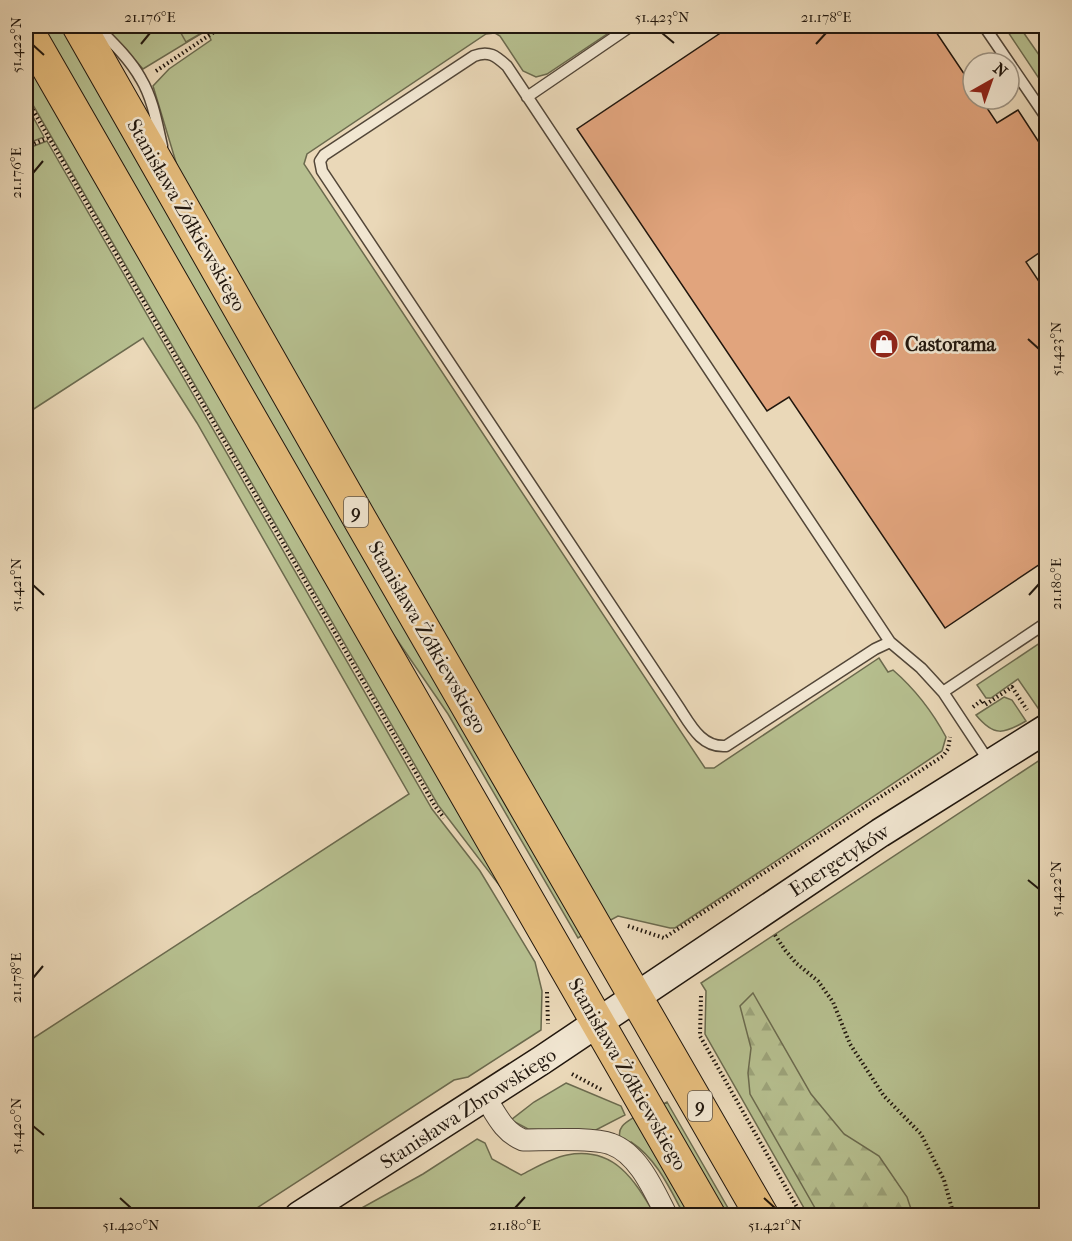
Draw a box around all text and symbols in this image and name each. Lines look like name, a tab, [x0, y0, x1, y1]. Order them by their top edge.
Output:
text: 21.176°E	[124, 8, 176, 26]
text: 51.423°N	[635, 8, 690, 26]
text: 21.178°E	[801, 8, 851, 26]
text: 51.422°N	[7, 16, 25, 73]
north arrow	[961, 51, 1021, 111]
text: N	[990, 59, 1012, 82]
street label: Stanisława Żółkiewskiego	[122, 115, 252, 315]
text: 21.176°E	[7, 147, 25, 199]
text: 51.423°N	[1047, 321, 1065, 376]
shop icon: Castorama	[868, 328, 900, 360]
place label: Castorama	[905, 333, 997, 356]
road number: 9	[344, 497, 368, 527]
street label: Stanisława Żółkiewskiego	[363, 537, 493, 737]
text: 51.421°N	[7, 557, 25, 612]
text: 21.180°E	[1047, 558, 1065, 610]
street label: Energetyków	[785, 819, 895, 901]
text: 51.422°N	[1047, 860, 1065, 917]
text: 21.178°E	[7, 953, 25, 1003]
street label: Stanisława Żółkiewskiego	[563, 974, 693, 1174]
street label: Stanisława Zbrowskiego	[376, 1043, 561, 1174]
road number: 9	[688, 1091, 712, 1121]
text: 51.420°N	[7, 1097, 25, 1154]
text: 51.420°N	[103, 1216, 160, 1234]
text: 21.180°E	[489, 1216, 541, 1234]
text: 51.421°N	[748, 1216, 803, 1234]

